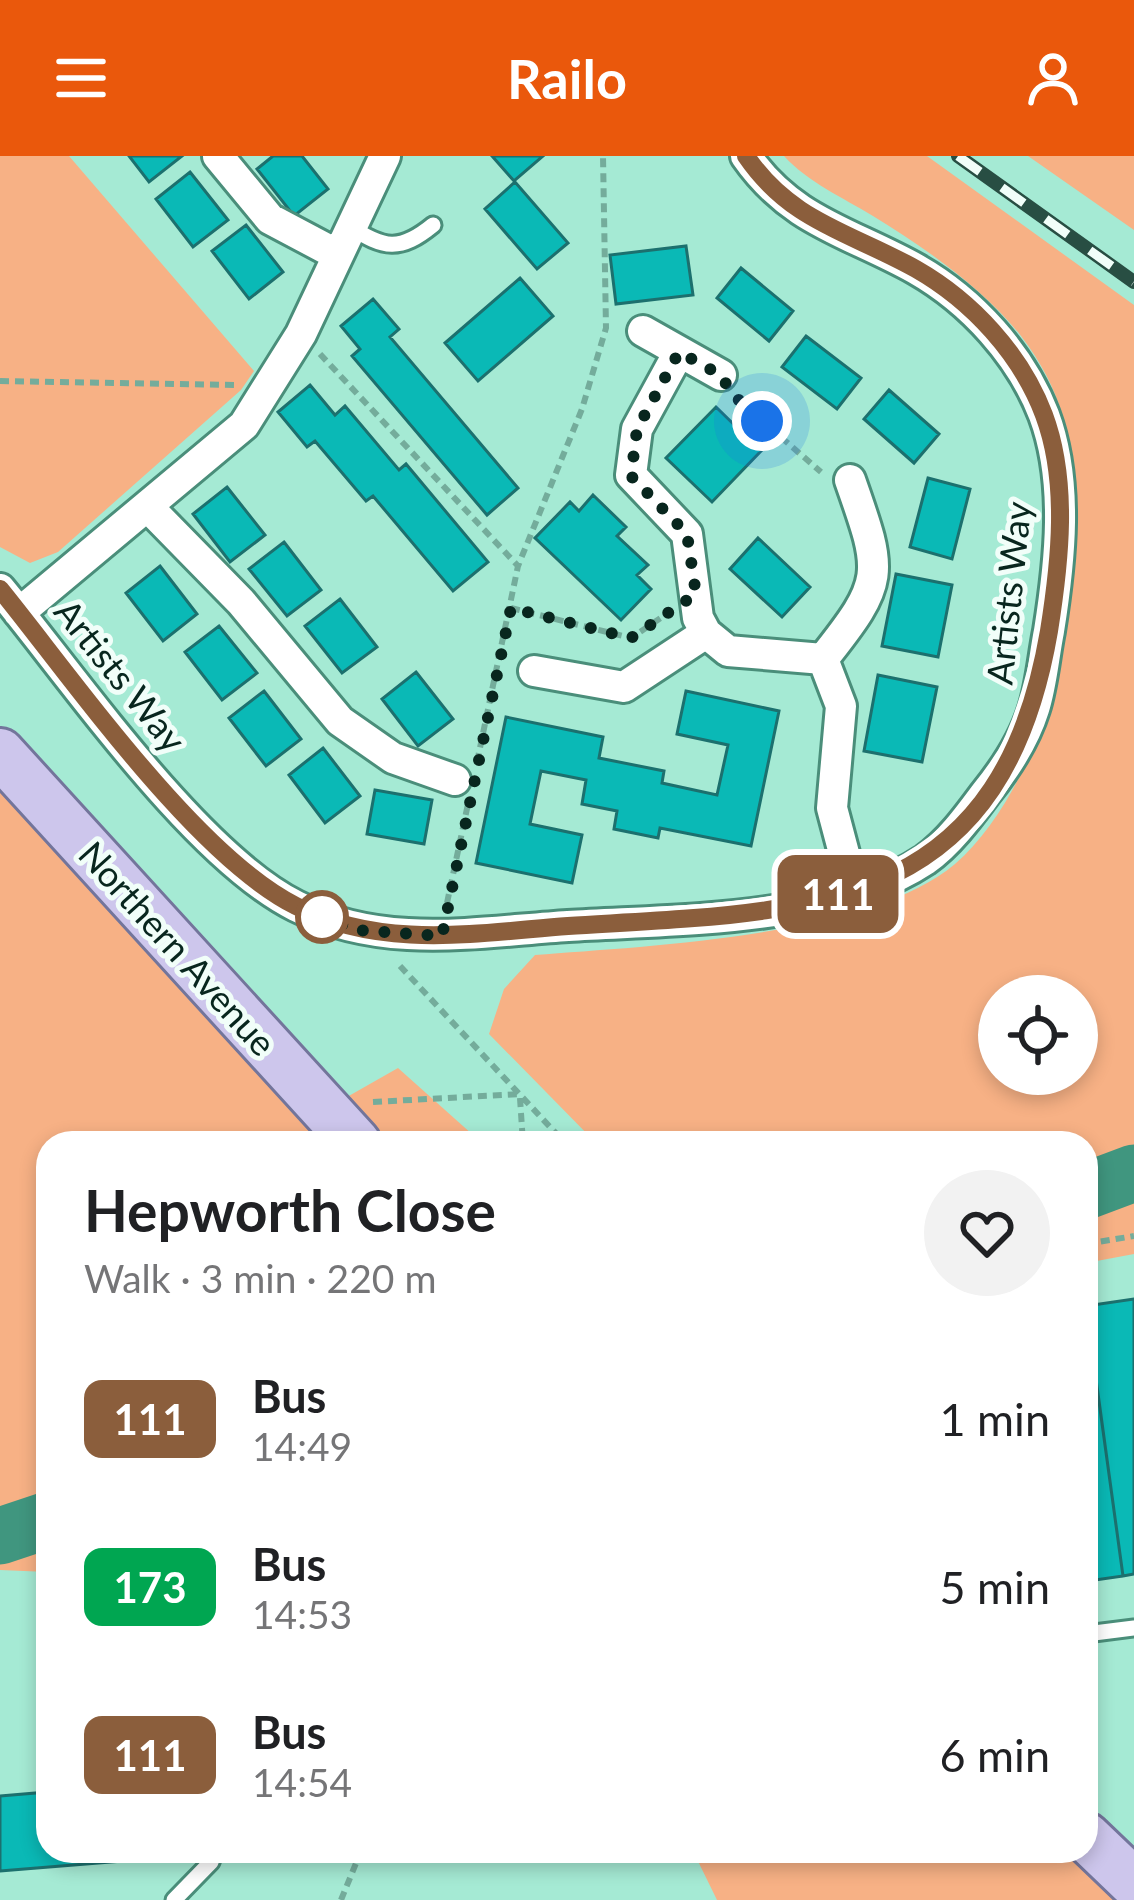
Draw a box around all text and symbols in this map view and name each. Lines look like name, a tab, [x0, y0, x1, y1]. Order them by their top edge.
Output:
icon: menu	[48, 45, 114, 111]
icon: person	[1020, 45, 1086, 111]
text: Railo	[507, 46, 627, 111]
your location	[732, 391, 792, 451]
street label: Artists Way	[977, 499, 1040, 687]
street label: Artists Way	[46, 590, 196, 761]
street label: Northern Avenue	[70, 832, 286, 1064]
line badge: 111	[769, 855, 907, 933]
text: 111	[801, 869, 875, 919]
unlabelled marker	[297, 892, 347, 942]
map controls	[978, 975, 1098, 1095]
button: locate	[978, 975, 1098, 1095]
button: heart	[924, 1170, 1050, 1296]
text: Hepworth Close	[84, 1176, 496, 1244]
text: Walk · 3 min · 220 m	[84, 1255, 437, 1301]
text: Bus	[252, 1369, 326, 1423]
text: 1 min	[939, 1392, 1050, 1446]
text: 111	[113, 1394, 187, 1444]
text: 14:49	[252, 1423, 352, 1469]
text: Bus	[252, 1537, 326, 1591]
text: 5 min	[939, 1560, 1050, 1614]
text: 173	[113, 1562, 187, 1612]
text: 14:53	[252, 1591, 352, 1637]
text: Bus	[252, 1705, 326, 1759]
text: 6 min	[939, 1728, 1050, 1782]
text: 111	[113, 1730, 187, 1780]
text: 14:54	[252, 1759, 352, 1805]

